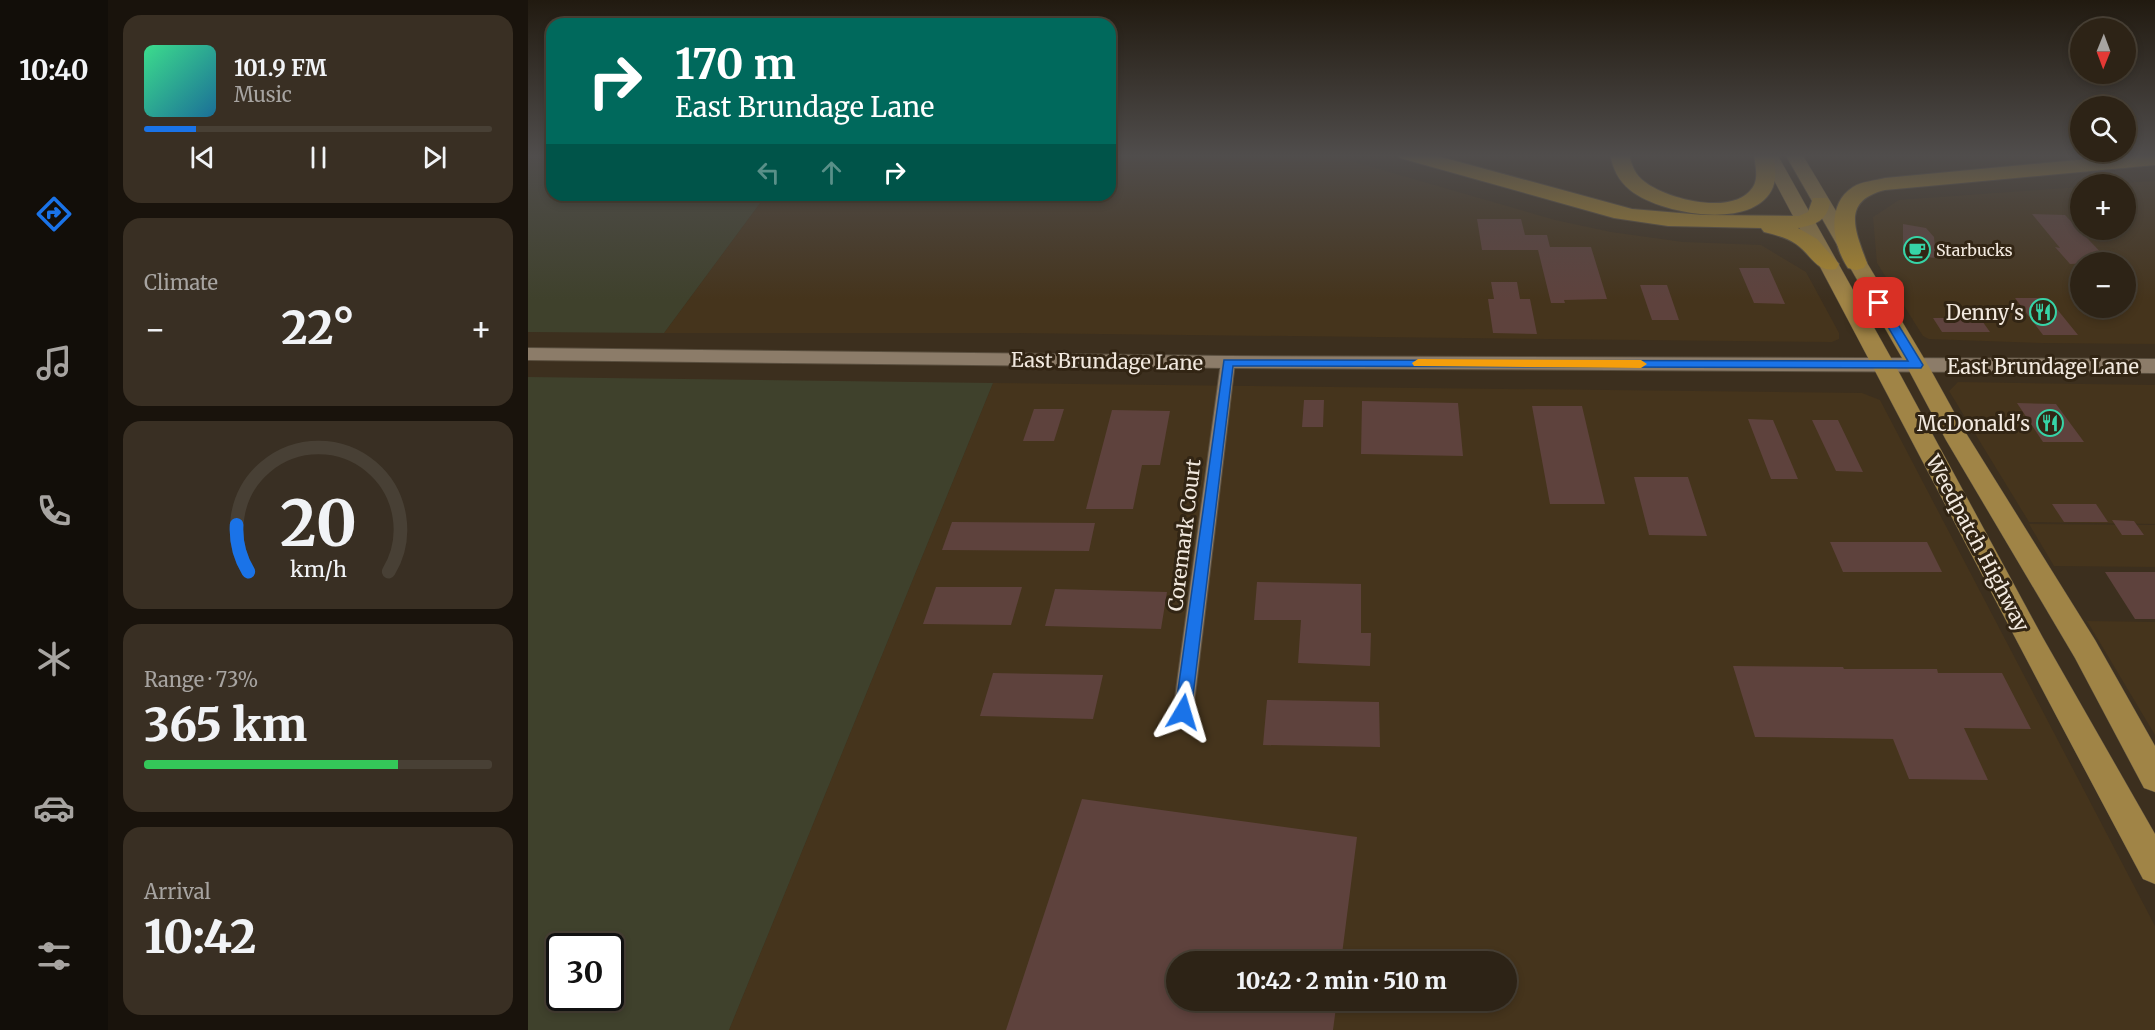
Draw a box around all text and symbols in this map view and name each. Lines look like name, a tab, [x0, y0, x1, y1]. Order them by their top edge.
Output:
north arrow	[2070, 18, 2136, 84]
map controls	[2070, 18, 2136, 318]
text: 170 m	[675, 38, 796, 90]
icon: right	[576, 42, 654, 120]
text: 10:40	[19, 53, 89, 87]
text: 101.9 FM	[234, 54, 327, 82]
text: Music	[234, 82, 292, 107]
text: East Brundage Lane	[675, 90, 934, 124]
button: search	[2070, 96, 2136, 162]
icon: previous	[186, 141, 219, 174]
icon: pause	[302, 141, 335, 174]
icon: next	[418, 141, 451, 174]
icon: left	[752, 156, 785, 189]
icon: ahead	[815, 156, 848, 189]
icon: right	[878, 156, 911, 189]
button: +	[2070, 174, 2136, 240]
icon: directions	[33, 193, 75, 235]
cafe icon: Starbucks	[1902, 235, 1932, 265]
place label: Starbucks	[1936, 240, 2013, 260]
button: −	[2070, 252, 2136, 318]
text: Climate	[144, 270, 218, 295]
pin	[1853, 277, 1904, 328]
icon: arrive	[1862, 286, 1895, 319]
restaurant icon: Denny's	[2028, 297, 2058, 327]
text: 22°	[281, 300, 355, 356]
place label: Denny's	[1946, 300, 2024, 325]
text: −	[144, 309, 166, 350]
text: +	[470, 309, 492, 350]
icon: music	[33, 342, 75, 384]
street label: East Brundage Lane	[1011, 347, 1203, 375]
street label: East Brundage Lane	[1947, 354, 2139, 379]
restaurant icon: McDonald's	[2035, 408, 2065, 438]
place label: McDonald's	[1917, 411, 2030, 436]
street label: Weedpatch Highway	[1920, 449, 2035, 636]
street label: Coremark Court	[1162, 457, 1206, 613]
text: 20	[279, 485, 357, 563]
icon: phone	[33, 490, 75, 532]
text: km/h	[290, 556, 346, 583]
icon: climate	[33, 638, 75, 680]
text: Range · 73%	[144, 667, 258, 692]
position arrow	[1151, 680, 1215, 744]
text: 365 km	[144, 697, 307, 753]
icon: car	[33, 787, 75, 829]
text: Arrival	[144, 879, 211, 904]
text: 10:42	[144, 909, 256, 965]
speed limit sign: 30	[546, 933, 624, 1011]
icon: filters	[33, 935, 75, 977]
text: 10:42 · 2 min · 510 m	[1236, 967, 1447, 995]

